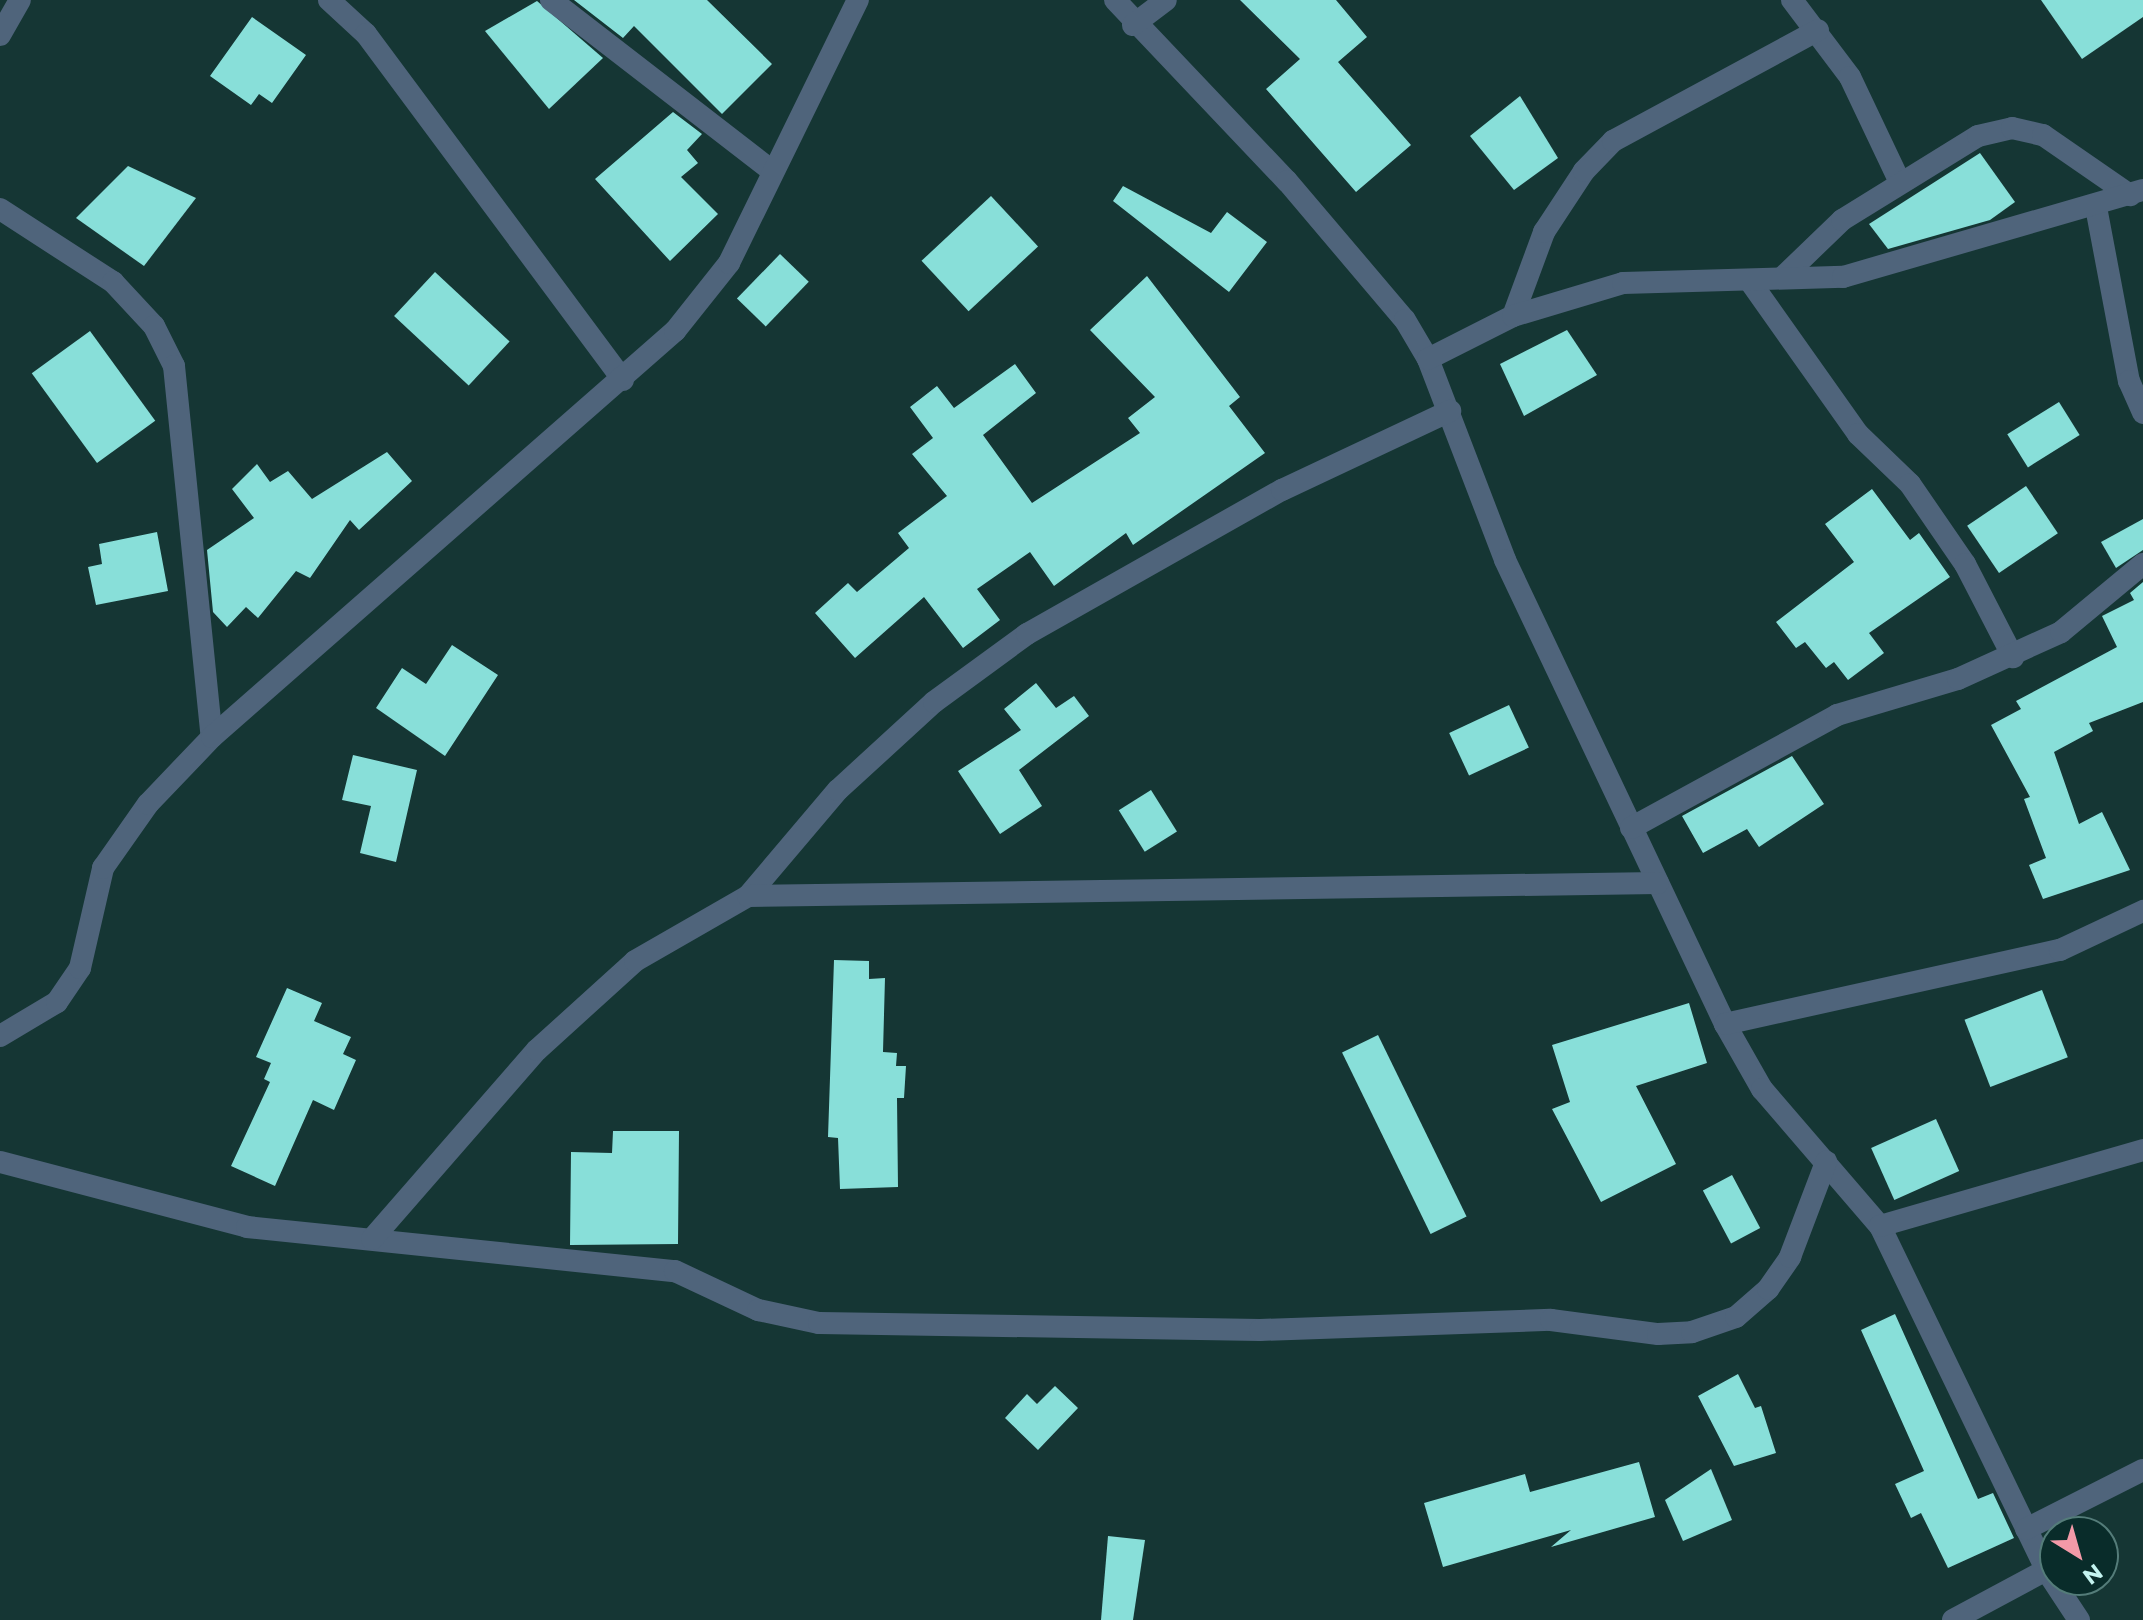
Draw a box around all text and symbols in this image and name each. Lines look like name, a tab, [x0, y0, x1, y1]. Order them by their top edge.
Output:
north arrow	[2039, 1516, 2119, 1596]
text: N	[2077, 1558, 2108, 1590]

